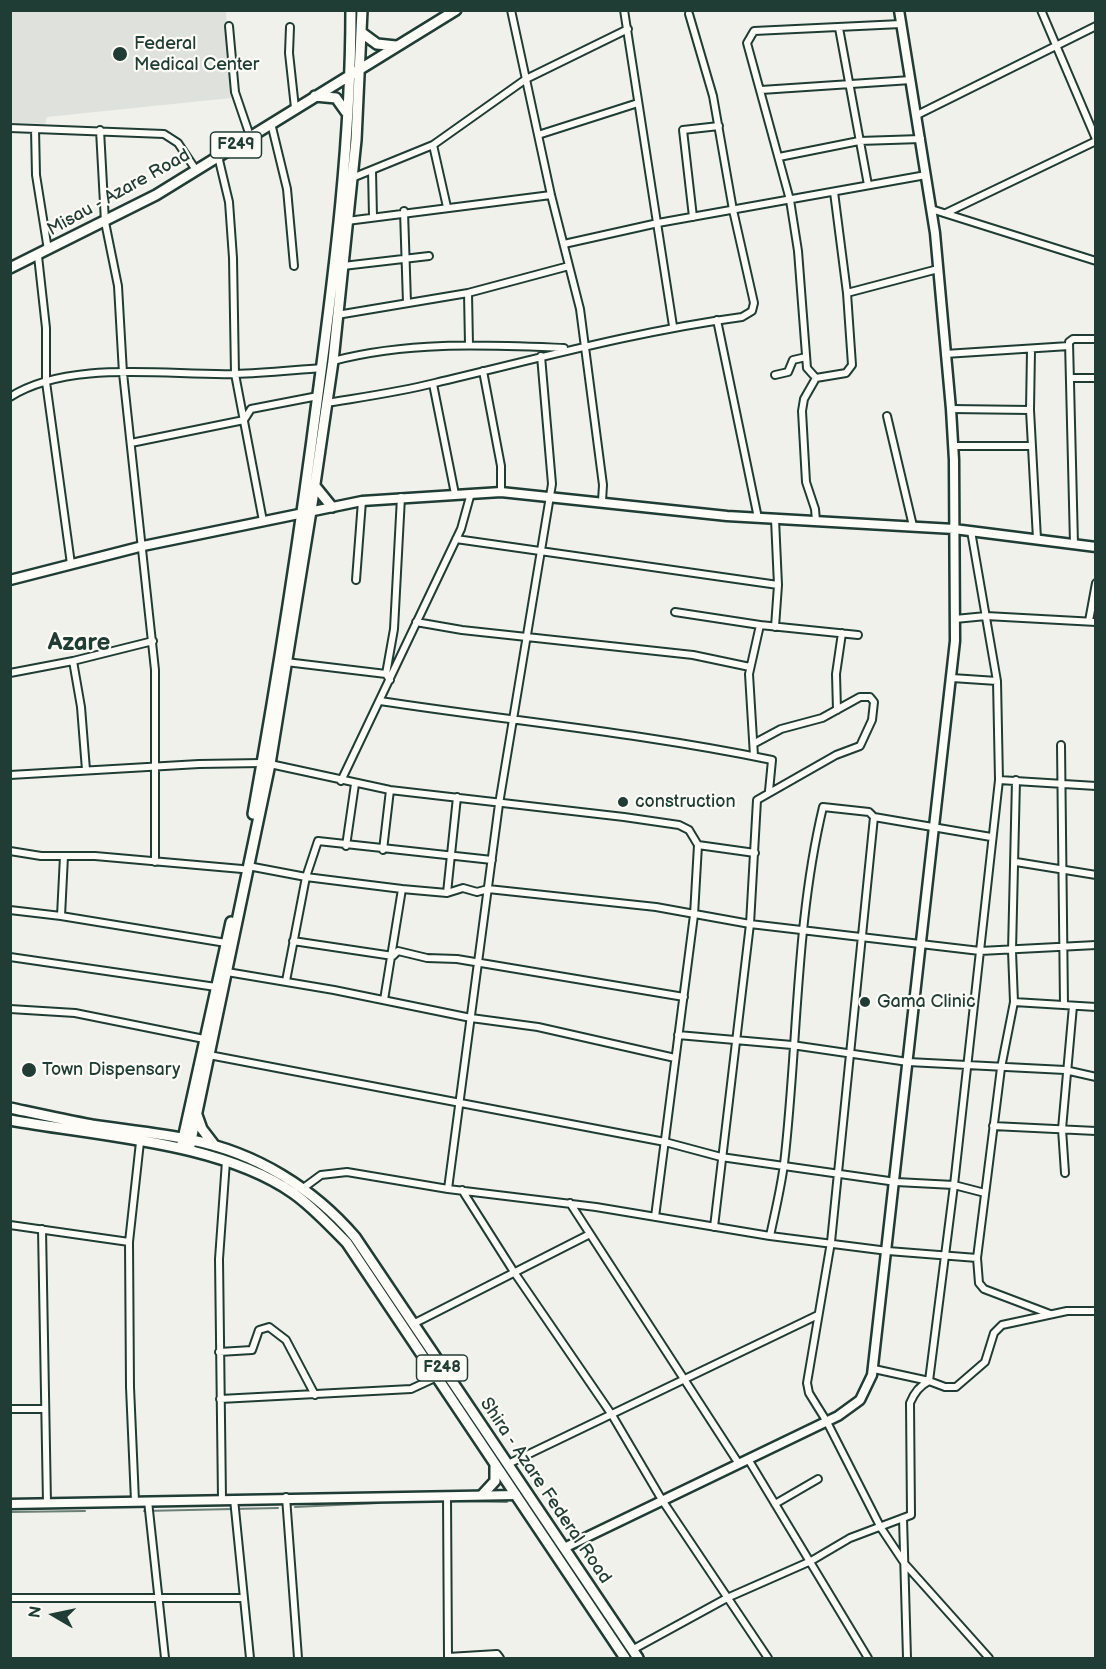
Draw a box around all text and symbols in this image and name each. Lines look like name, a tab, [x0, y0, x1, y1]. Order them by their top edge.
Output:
place label: Federal Medical Center	[134, 33, 259, 76]
marker: Federal Medical Center	[111, 45, 129, 63]
road number: F249	[210, 132, 262, 158]
street label: Misau - Azare Road	[44, 145, 194, 241]
district label: Azare	[48, 630, 110, 658]
place label: construction	[635, 791, 736, 813]
marker: construction	[616, 795, 630, 809]
place label: Gama Clinic	[877, 991, 976, 1013]
marker: Gama Clinic	[858, 995, 872, 1009]
place label: Town Dispensary	[42, 1059, 180, 1081]
marker: Town Dispensary	[20, 1061, 38, 1079]
road number: F248	[416, 1355, 468, 1381]
street label: Shira - Azare Federal Road	[475, 1394, 615, 1588]
north arrow	[24, 1585, 84, 1645]
text: N	[25, 1605, 46, 1620]

